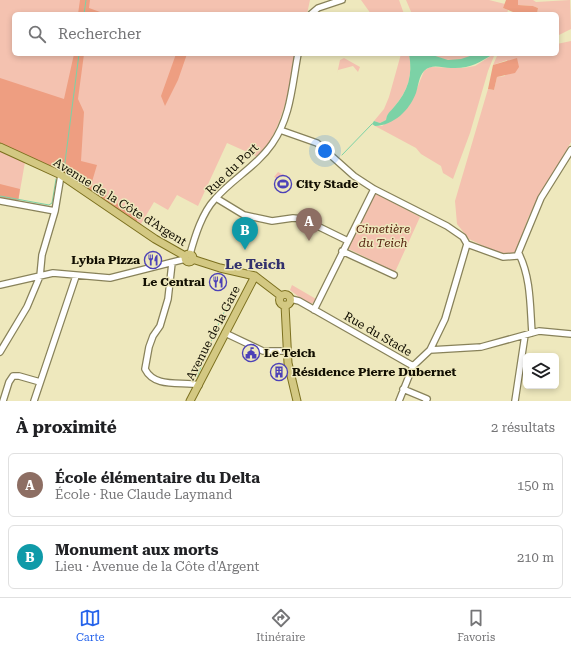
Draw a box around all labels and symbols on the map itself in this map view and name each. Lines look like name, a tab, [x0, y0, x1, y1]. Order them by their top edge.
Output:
street label: Rue du Port	[203, 140, 262, 198]
your location	[315, 141, 335, 161]
street label: Avenue de la Côte d'Argent	[51, 155, 190, 249]
sports icon: City Stade	[273, 174, 293, 194]
place label: City Stade	[296, 177, 358, 191]
pin: A	[296, 208, 322, 241]
pin: B	[232, 217, 258, 250]
park label: Cimetière du Teich	[356, 222, 410, 250]
restaurant icon: Lybia Pizza	[143, 250, 163, 270]
place label: Lybia Pizza	[71, 253, 140, 267]
district label: Le Teich	[225, 256, 286, 272]
restaurant icon: Le Central	[208, 272, 228, 292]
place label: Le Central	[142, 275, 205, 289]
street label: Avenue de la Gare	[183, 283, 243, 383]
street label: Rue du Stade	[342, 309, 415, 359]
public building icon: Le Teich	[241, 343, 261, 363]
place label: Le Teich	[264, 346, 316, 360]
building icon: Résidence Pierre Dubernet	[269, 362, 289, 382]
place label: Résidence Pierre Dubernet	[292, 365, 457, 379]

